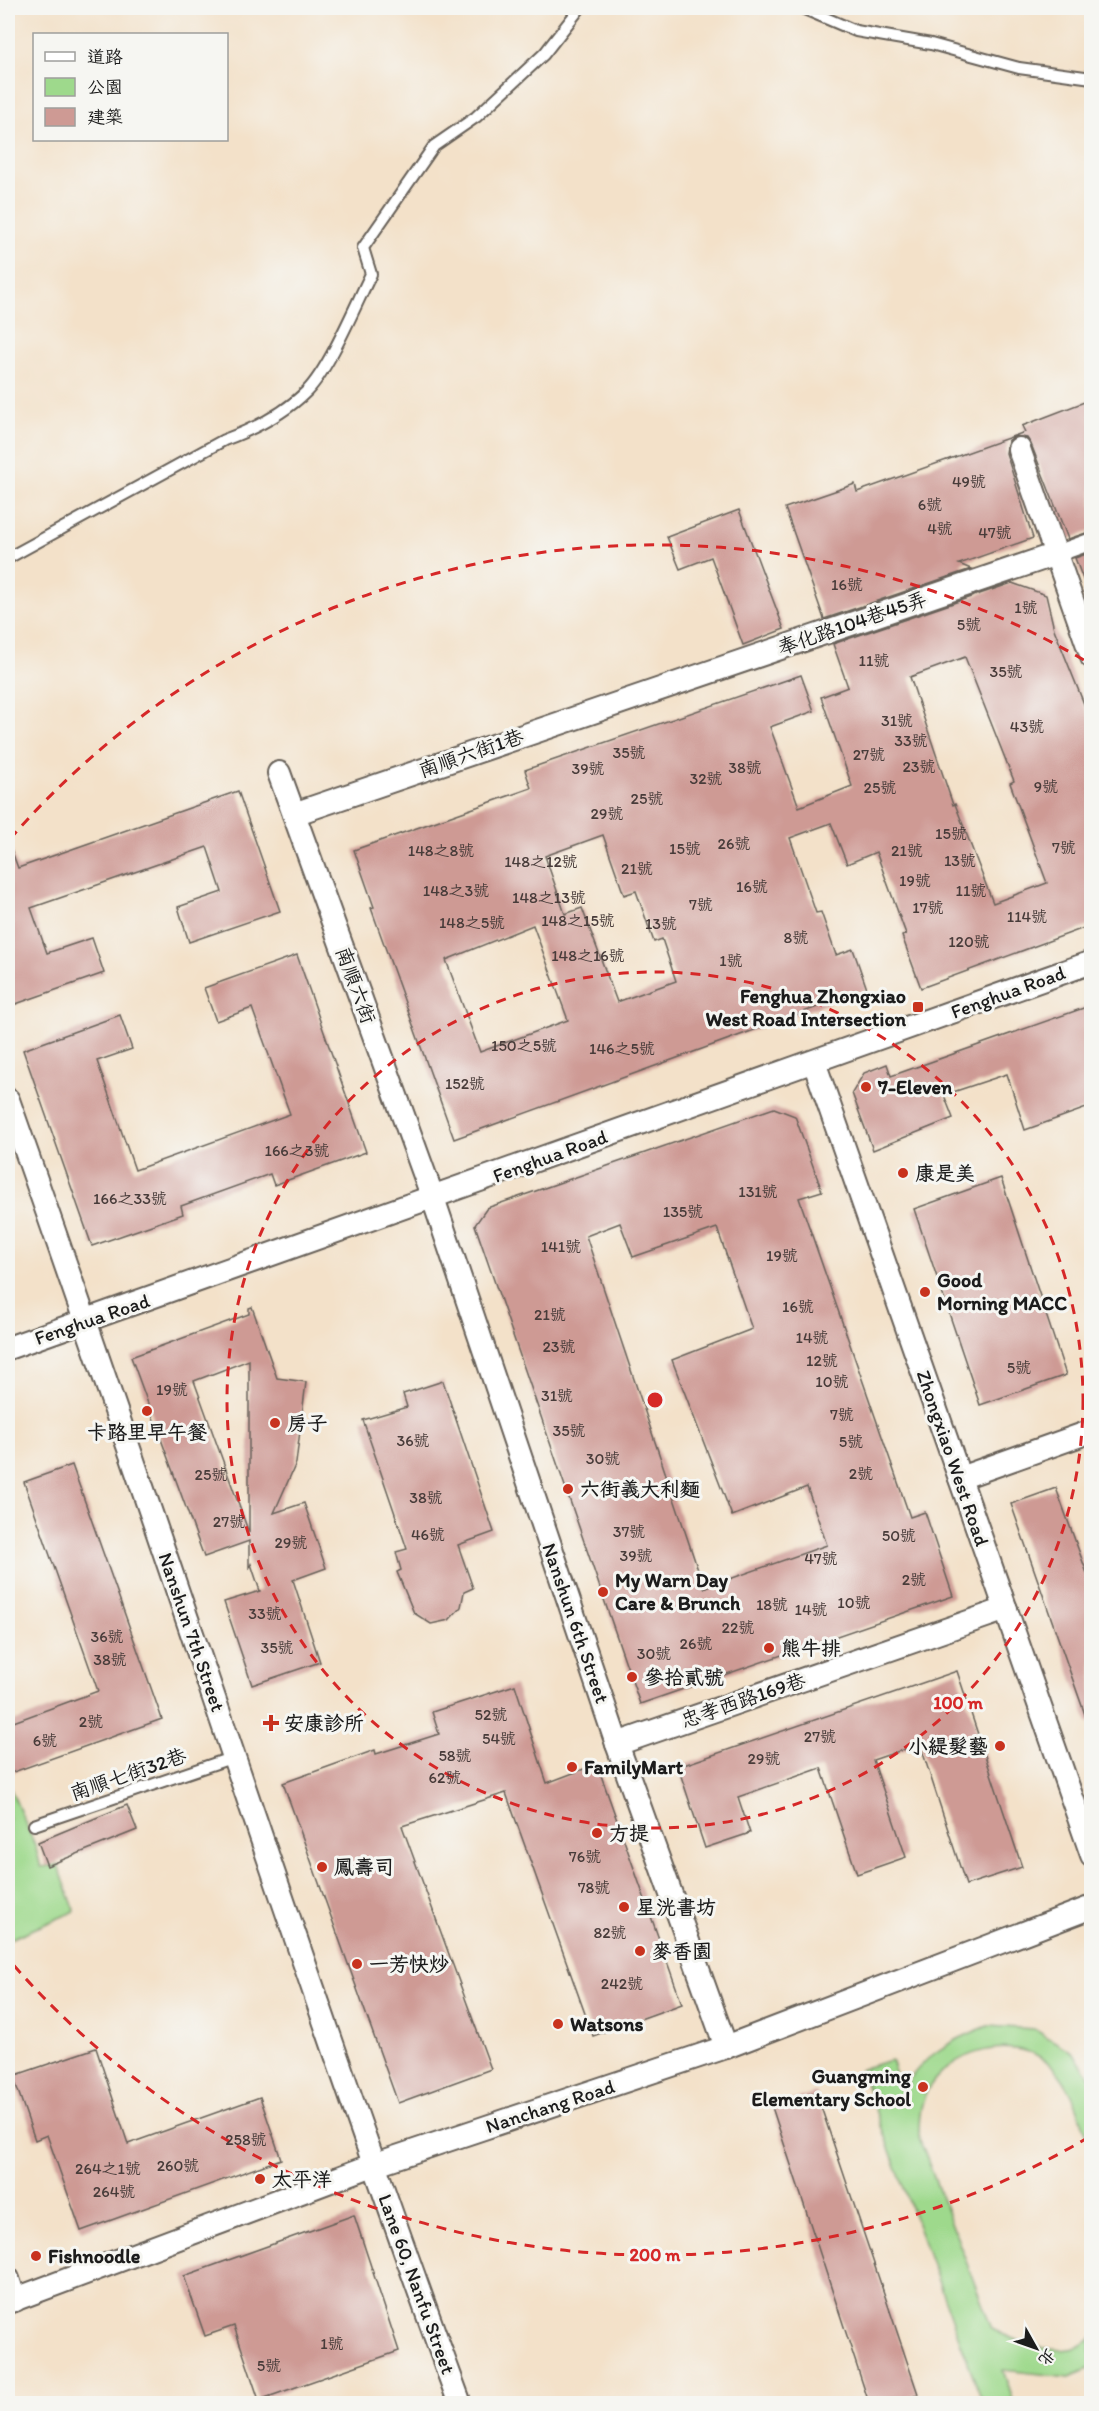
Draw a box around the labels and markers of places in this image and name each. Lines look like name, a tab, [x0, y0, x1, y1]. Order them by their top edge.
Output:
place label: Fenghua Zhongxiao West Road Intersection	[705, 984, 907, 1031]
marker: Fenghua Zhongxiao West Road Intersection	[911, 1000, 925, 1014]
place label: 7-Eleven	[877, 1075, 953, 1099]
marker: 7-Eleven	[859, 1080, 873, 1094]
place label: 康是美	[915, 1161, 975, 1185]
marker: 康是美	[896, 1166, 910, 1180]
place label: Good Morning MACC	[937, 1268, 1067, 1316]
marker: Good Morning MACC	[918, 1285, 932, 1299]
centre of rings	[645, 1390, 665, 1410]
marker: 卡路里早午餐	[140, 1404, 154, 1418]
place label: 房子	[287, 1411, 327, 1435]
marker: 房子	[268, 1416, 282, 1430]
place label: 卡路里早午餐	[87, 1420, 207, 1444]
place label: 六街義大利麵	[580, 1477, 700, 1501]
marker: 六街義大利麵	[561, 1482, 575, 1496]
place label: My Warn Day Care & Brunch	[615, 1568, 741, 1615]
marker: My Warn Day Care & Brunch	[596, 1585, 610, 1599]
place label: 熊牛排	[781, 1636, 841, 1660]
marker: 熊牛排	[762, 1641, 776, 1655]
place label: 參拾貳號	[644, 1665, 724, 1689]
marker: 參拾貳號	[625, 1670, 639, 1684]
place label: 安康診所	[284, 1711, 364, 1735]
marker: 安康診所	[262, 1714, 280, 1732]
place label: 小緹髮藝	[908, 1734, 988, 1758]
marker: 小緹髮藝	[993, 1739, 1007, 1753]
place label: FamilyMart	[584, 1755, 684, 1780]
marker: FamilyMart	[565, 1760, 579, 1774]
place label: 方提	[609, 1821, 649, 1845]
marker: 方提	[590, 1826, 604, 1840]
place label: 鳳壽司	[334, 1855, 394, 1879]
marker: 鳳壽司	[315, 1860, 329, 1874]
place label: 星洸書坊	[636, 1895, 716, 1919]
marker: 星洸書坊	[617, 1900, 631, 1914]
place label: 麥香園	[652, 1939, 712, 1963]
marker: 麥香園	[633, 1944, 647, 1958]
place label: 一芳快炒	[369, 1952, 449, 1976]
marker: 一芳快炒	[350, 1957, 364, 1971]
place label: Watsons	[570, 2012, 644, 2036]
marker: Watsons	[551, 2017, 565, 2031]
place label: Guangming Elementary School	[752, 2064, 912, 2112]
marker: Guangming Elementary School	[916, 2080, 930, 2094]
place label: 太平洋	[272, 2167, 332, 2191]
marker: 太平洋	[253, 2172, 267, 2186]
place label: Fishnoodle	[48, 2244, 141, 2268]
marker: Fishnoodle	[29, 2249, 43, 2263]

